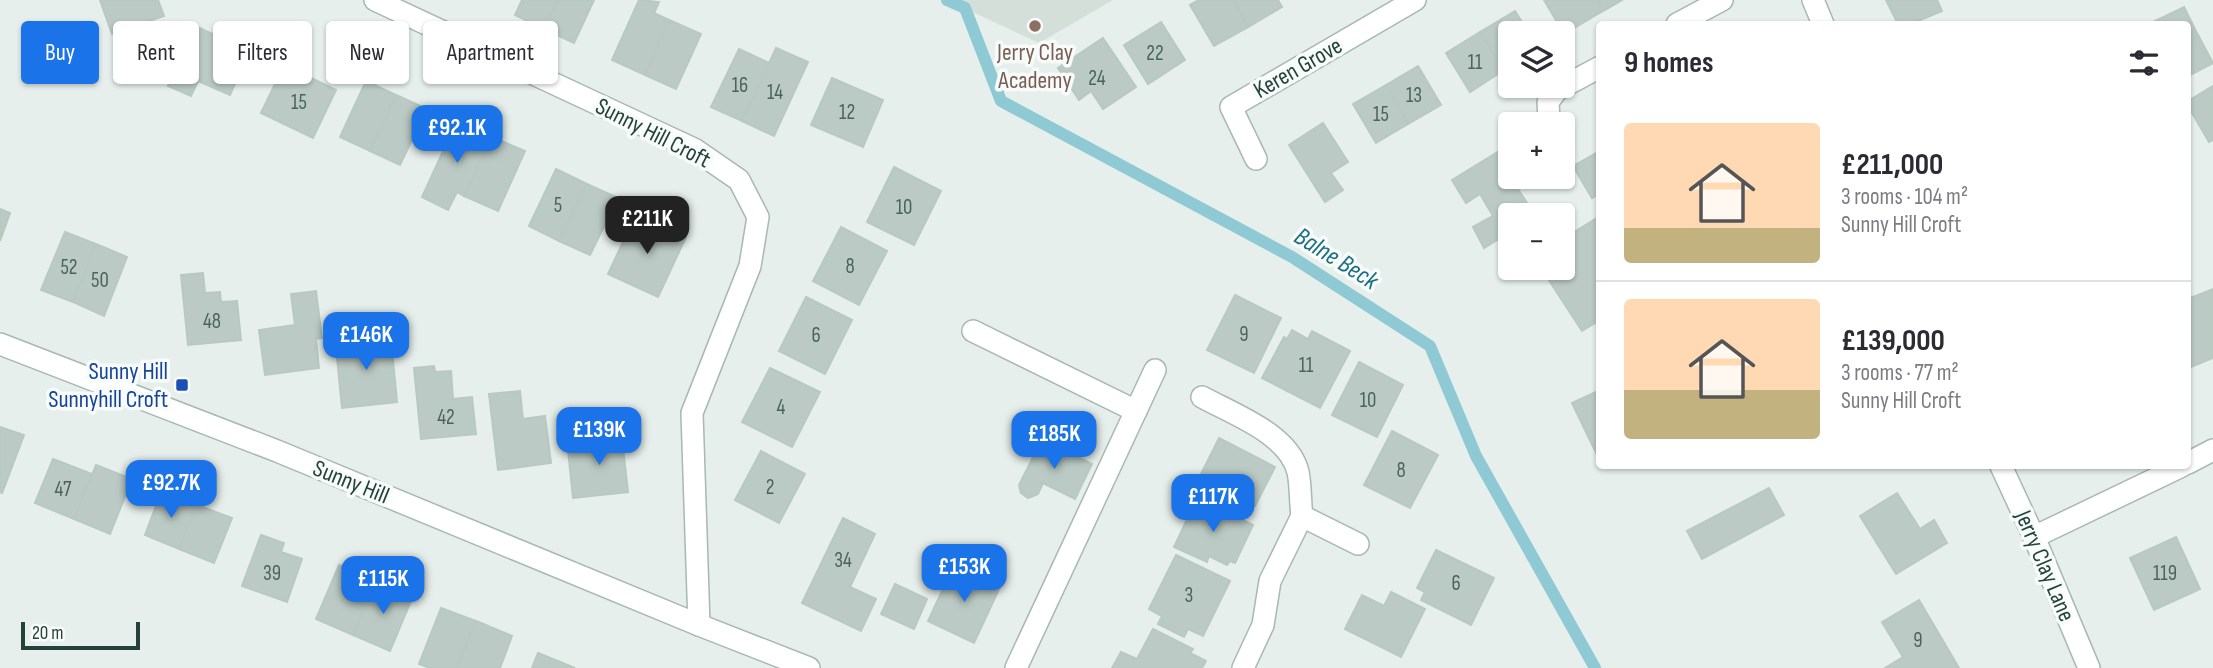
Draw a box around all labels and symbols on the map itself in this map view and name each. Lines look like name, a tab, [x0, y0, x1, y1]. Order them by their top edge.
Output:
marker: Jerry Clay Academy	[1027, 18, 1043, 34]
street label: Keren Grove	[1249, 31, 1347, 105]
place label: Jerry Clay Academy	[996, 38, 1073, 95]
house number: 22	[1146, 41, 1164, 66]
house number: 11	[1468, 50, 1483, 75]
house number: 24	[1088, 66, 1106, 91]
house number: 16	[732, 73, 748, 98]
house number: 14	[767, 80, 783, 105]
house number: 13	[1406, 83, 1422, 108]
house number: 15	[291, 90, 307, 115]
street label: Sunny Hill Croft	[591, 92, 715, 174]
house number: 12	[839, 100, 855, 125]
house number: 15	[1373, 102, 1389, 127]
pin: £92.1K	[400, 106, 514, 165]
house number: 5	[554, 193, 562, 218]
house number: 10	[896, 195, 912, 220]
pin: £211K	[598, 196, 696, 256]
water label: Balne Beck	[1288, 221, 1385, 298]
house number: 8	[845, 254, 855, 279]
house number: 52	[60, 255, 78, 280]
house number: 50	[91, 268, 109, 293]
house number: 48	[203, 309, 221, 334]
pin: £146K	[317, 312, 415, 372]
house number: 9	[1239, 322, 1249, 347]
house number: 6	[811, 323, 821, 348]
house number: 11	[1299, 353, 1314, 378]
place label: Sunny Hill Sunnyhill Croft	[48, 357, 168, 414]
marker: Sunny Hill Sunnyhill Croft	[174, 377, 190, 393]
house number: 10	[1360, 388, 1376, 413]
house number: 4	[777, 395, 786, 420]
house number: 42	[437, 405, 455, 430]
pin: £139K	[550, 407, 648, 467]
pin: £185K	[1005, 412, 1103, 471]
street label: Sunny Hill	[309, 454, 393, 510]
house number: 8	[1396, 458, 1406, 483]
pin: £92.7K	[114, 461, 228, 520]
house number: 2	[766, 475, 774, 500]
pin: £117K	[1164, 475, 1262, 534]
house number: 47	[54, 477, 72, 502]
street label: Jerry Clay Lane	[2008, 505, 2081, 626]
pin: £153K	[915, 544, 1013, 604]
house number: 34	[834, 548, 852, 573]
pin: £115K	[334, 556, 432, 616]
house number: 39	[263, 561, 281, 586]
house number: 119	[2153, 561, 2177, 586]
house number: 6	[1451, 571, 1461, 596]
house number: 3	[1185, 583, 1193, 608]
scale bar	[21, 619, 140, 651]
house number: 9	[1913, 628, 1923, 653]

